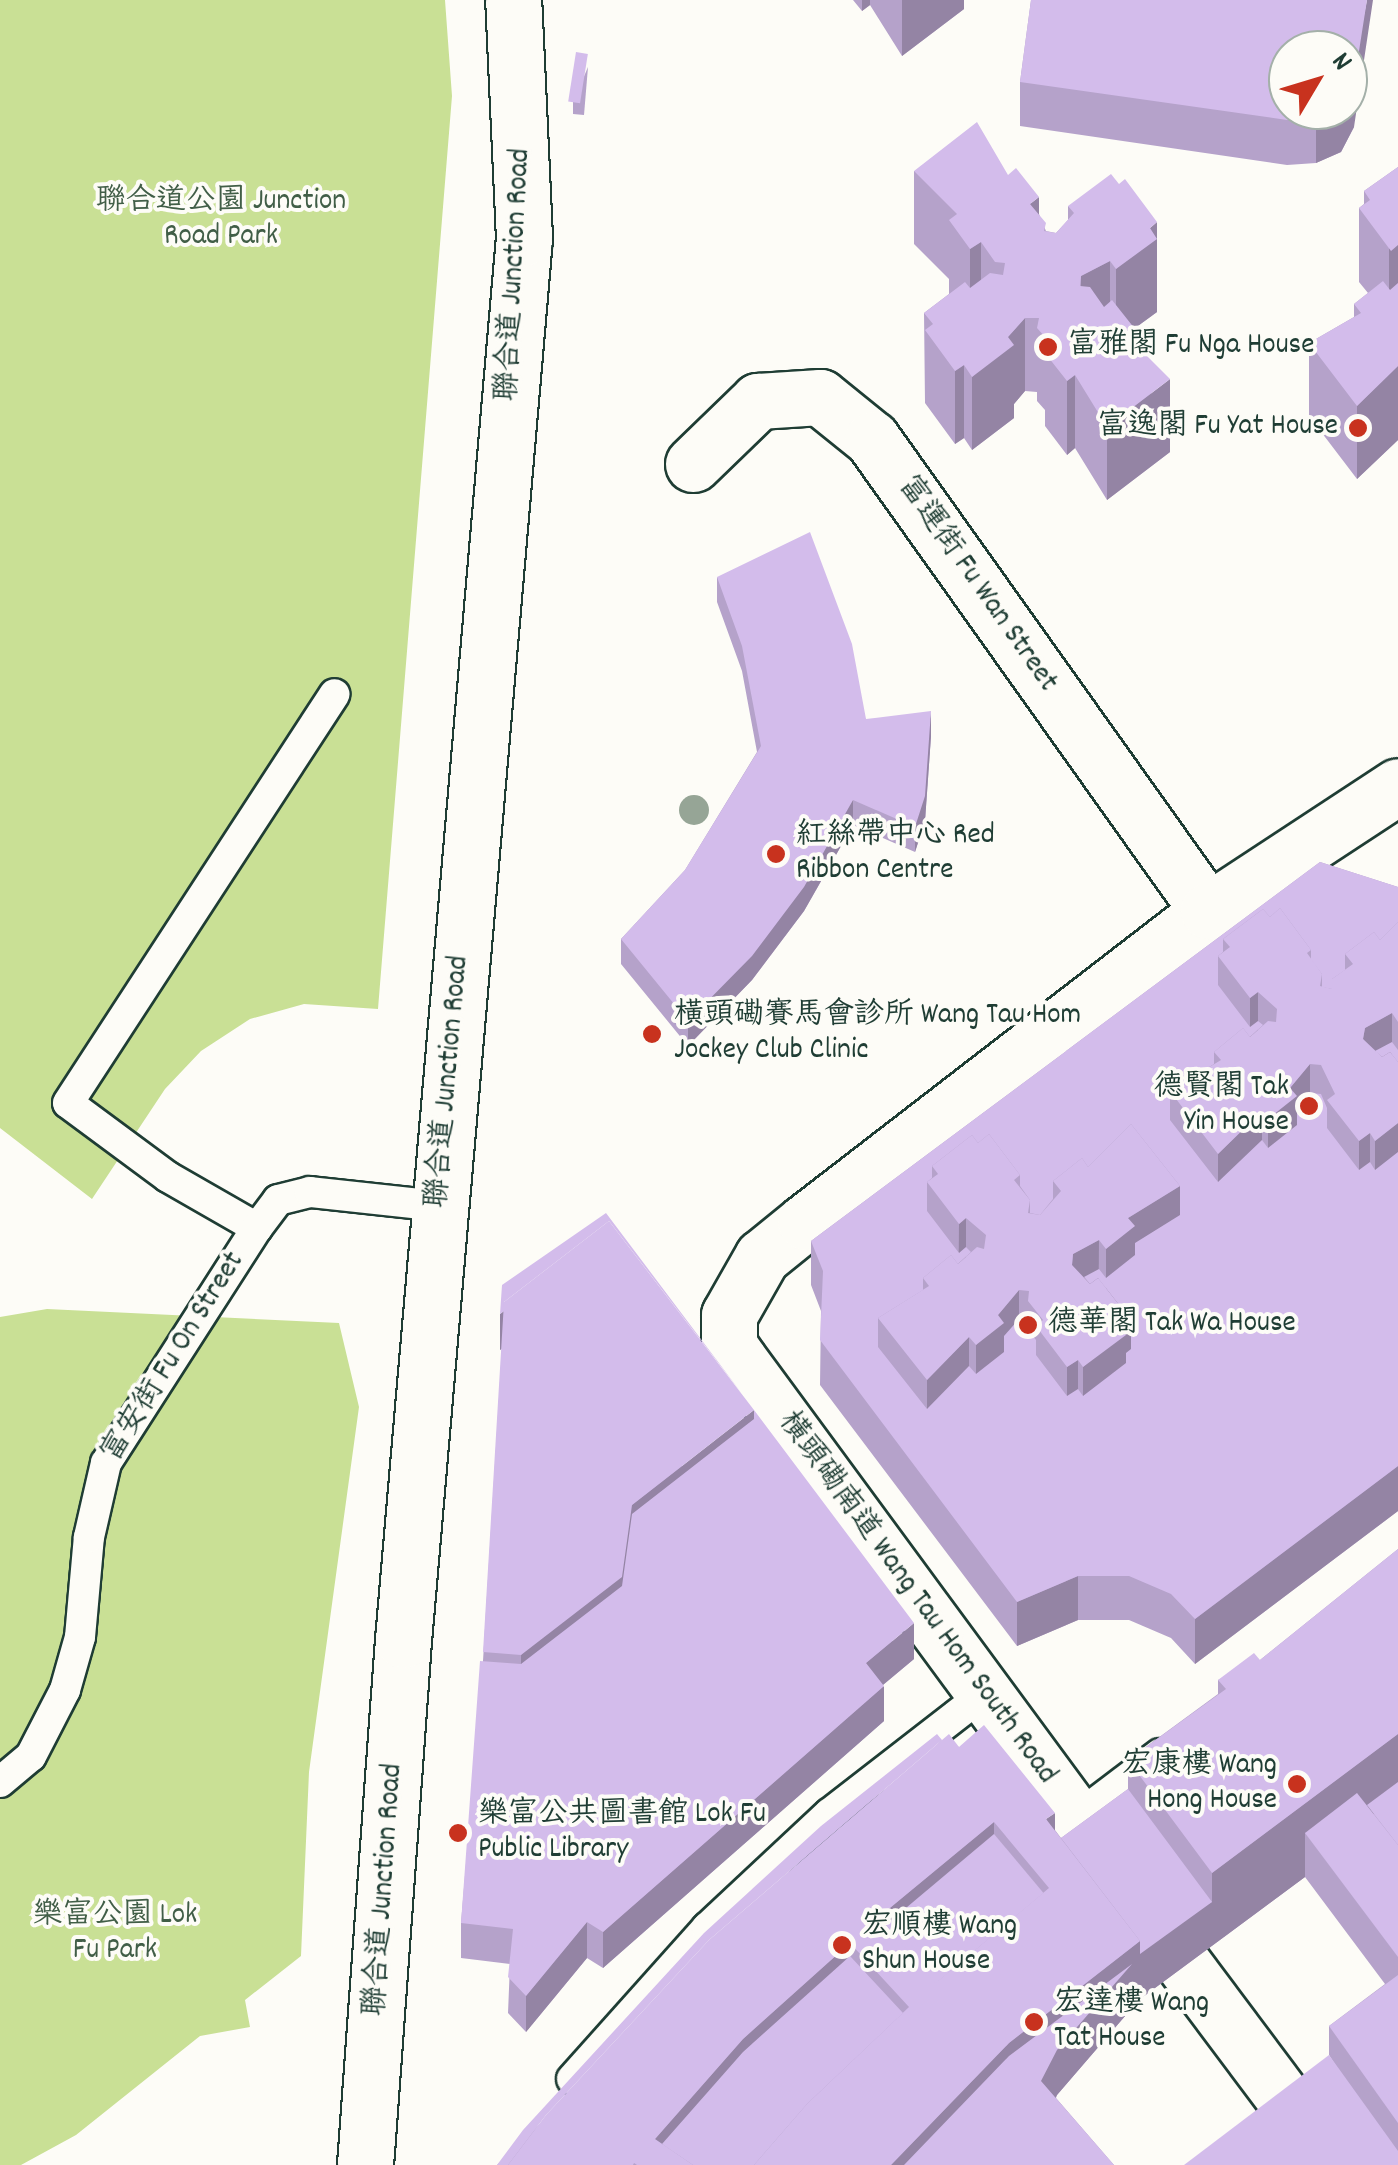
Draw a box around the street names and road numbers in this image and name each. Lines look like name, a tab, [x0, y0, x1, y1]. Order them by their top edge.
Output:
street label: 聯合道 Junction Road	[491, 148, 541, 402]
street label: 富運街 Fu Wan Street	[888, 470, 1064, 700]
street label: 聯合道 Junction Road	[421, 954, 479, 1210]
street label: 富安街 Fu On Street	[96, 1246, 254, 1470]
street label: 橫頭磡南道 Wang Tau Hom South Road	[769, 1406, 1063, 1792]
street label: 聯合道 Junction Road	[359, 1762, 413, 2018]

